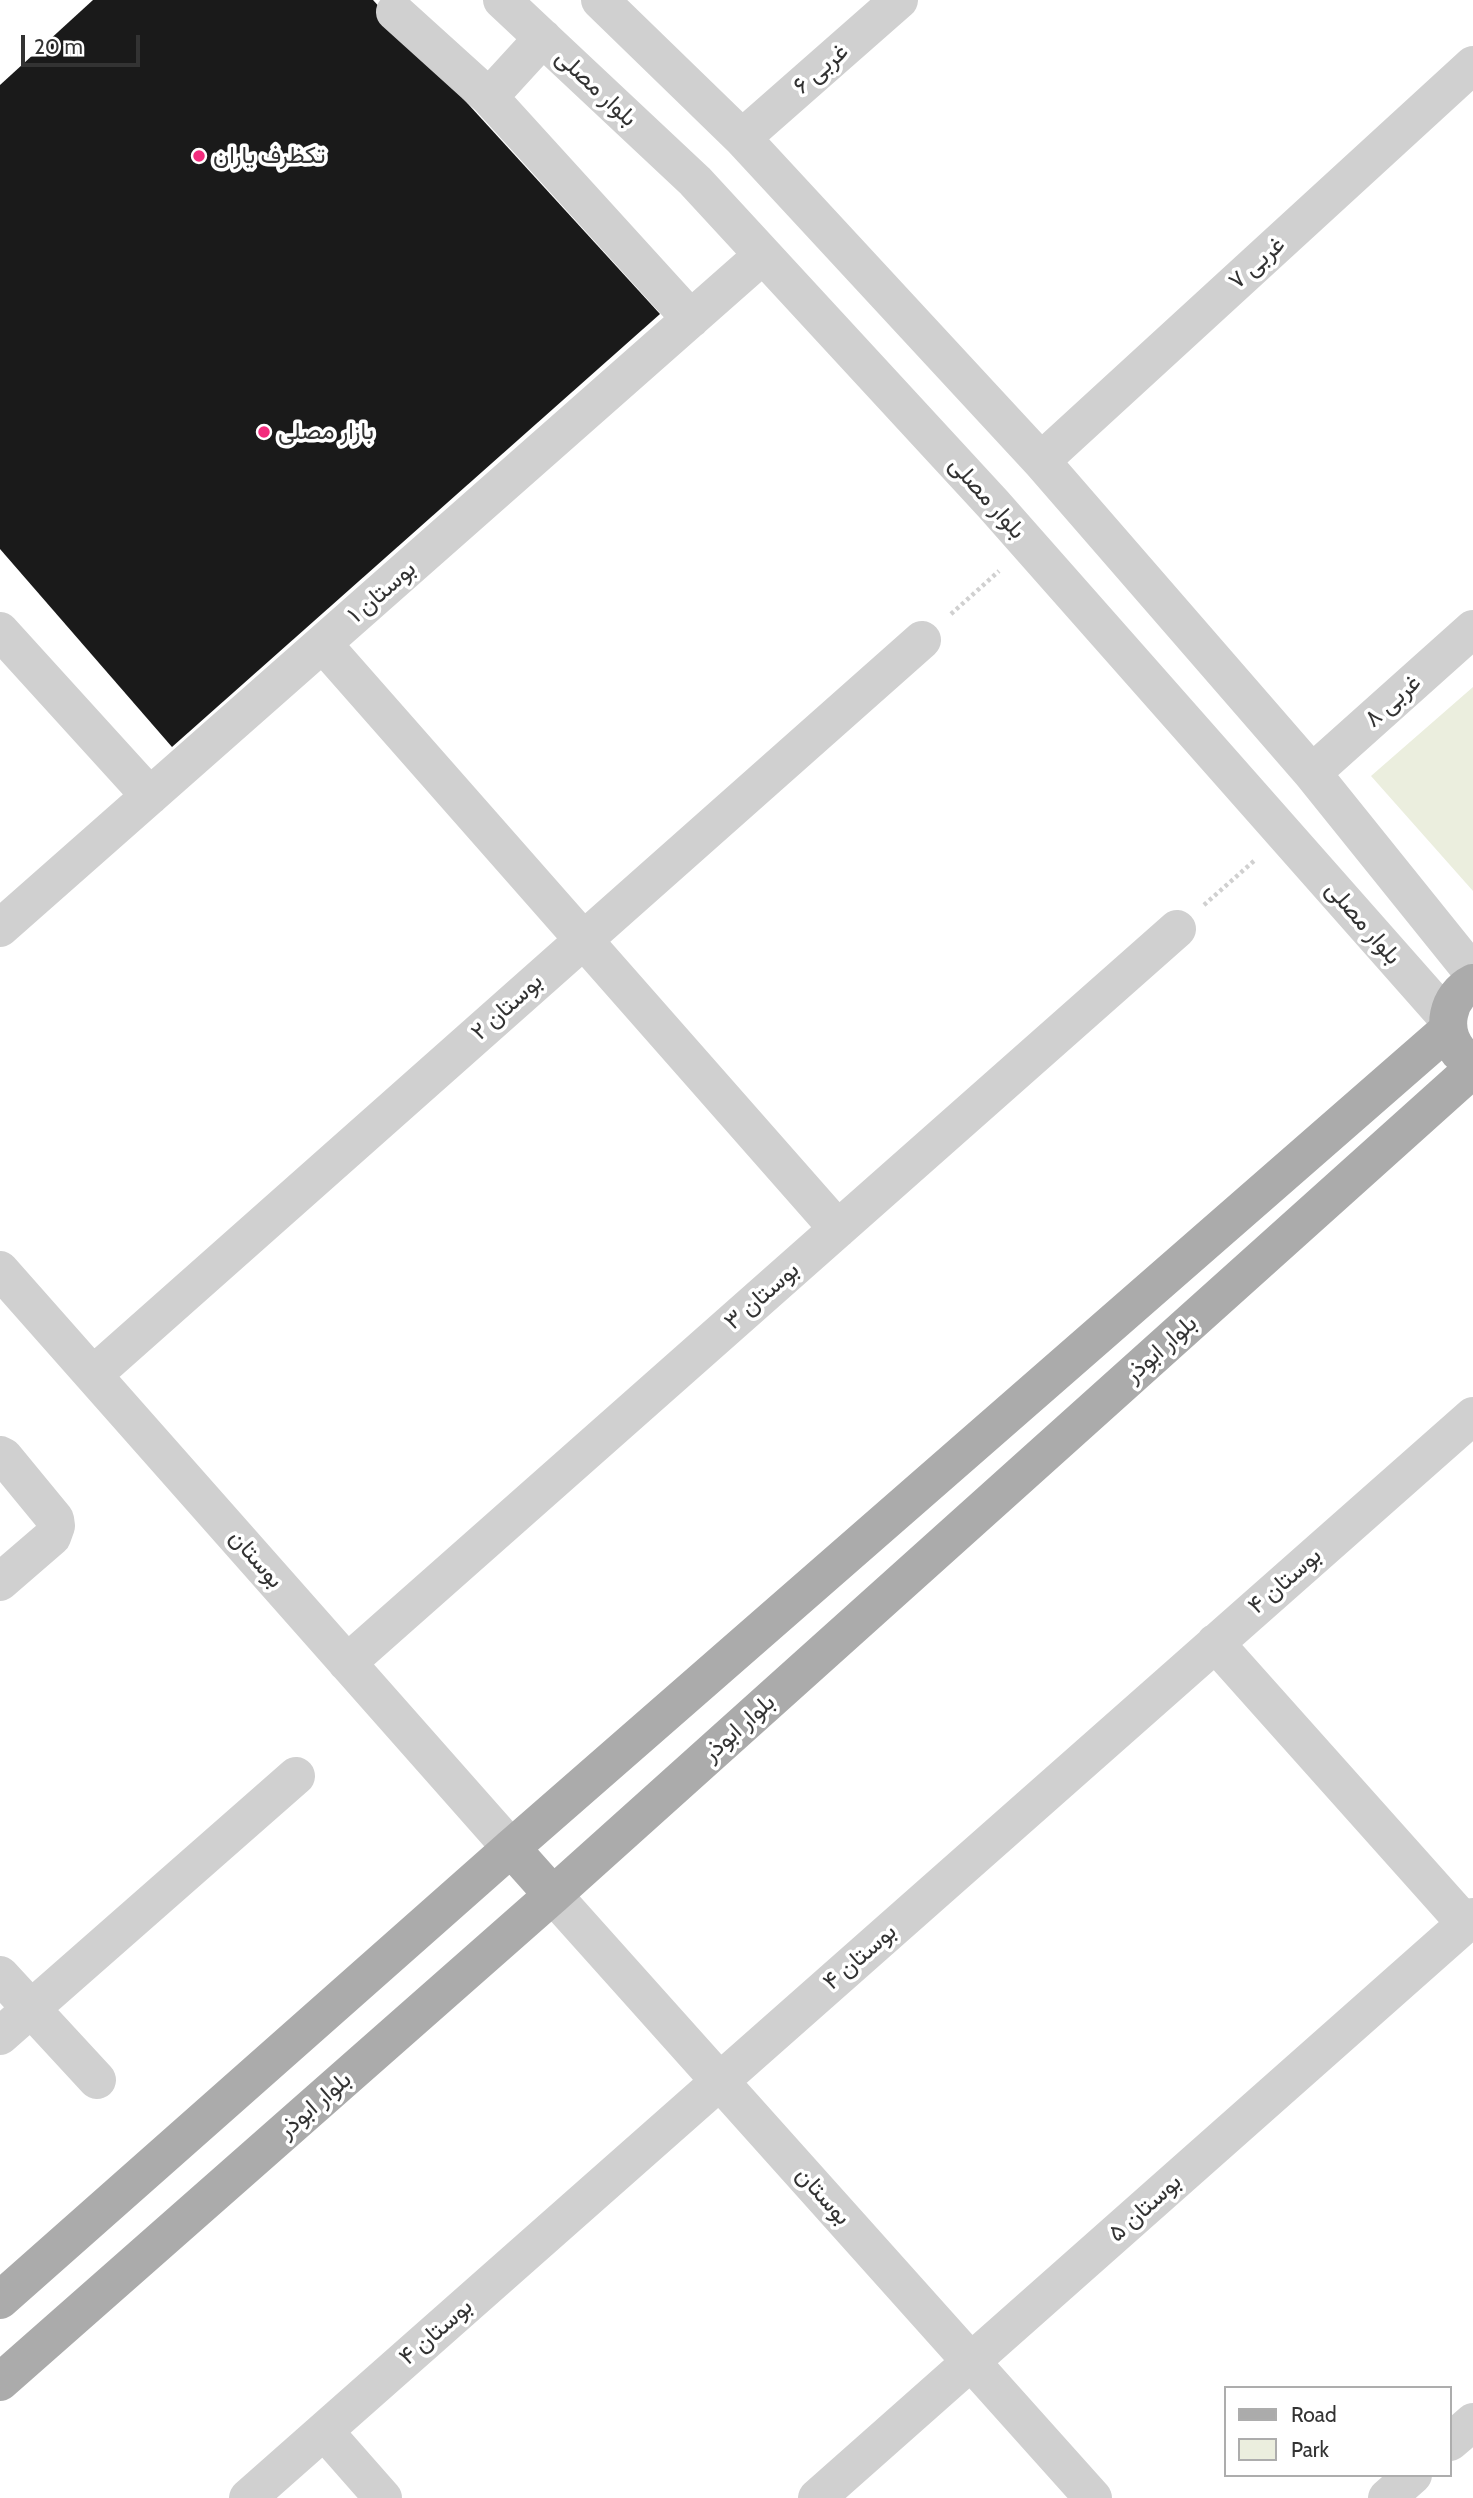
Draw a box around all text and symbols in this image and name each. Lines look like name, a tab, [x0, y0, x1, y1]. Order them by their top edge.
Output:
scale bar	[24, 21, 144, 65]
text: 20 m	[34, 34, 83, 59]
street label: ۶ غربی	[788, 37, 854, 101]
street label: بلوار مصلی	[549, 43, 643, 133]
place label: تکظرف یاران	[213, 142, 325, 170]
marker: تکظرف یاران	[191, 148, 207, 164]
street label: ۷ غربی	[1223, 230, 1291, 296]
place label: بازار مصلی	[278, 418, 374, 446]
marker: بازار مصلی	[256, 424, 272, 440]
street label: بلوار مصلی	[942, 451, 1032, 545]
street label: بوستان ۱	[342, 555, 422, 629]
street label: ۸ غربی	[1359, 668, 1427, 734]
street label: بلوار مصلی	[1319, 875, 1407, 971]
street label: بوستان ۲	[465, 967, 549, 1047]
street label: بوستان ۳	[719, 1256, 805, 1336]
street label: بلوار ابوذر	[1119, 1309, 1203, 1389]
street label: بوستان	[223, 1524, 289, 1594]
street label: بوستان ۴	[1243, 1541, 1327, 1621]
street label: بلوار ابوذر	[697, 1688, 781, 1768]
street label: بوستان ۴	[818, 1917, 902, 1997]
street label: بلوار ابوذر	[273, 2065, 357, 2145]
street label: بوستان	[789, 2161, 857, 2231]
street label: بوستان ۵	[1103, 2168, 1187, 2248]
street label: بوستان ۴	[394, 2292, 478, 2372]
legend	[1224, 2386, 1452, 2477]
text: Road	[1291, 2402, 1337, 2427]
text: Park	[1291, 2437, 1329, 2462]

